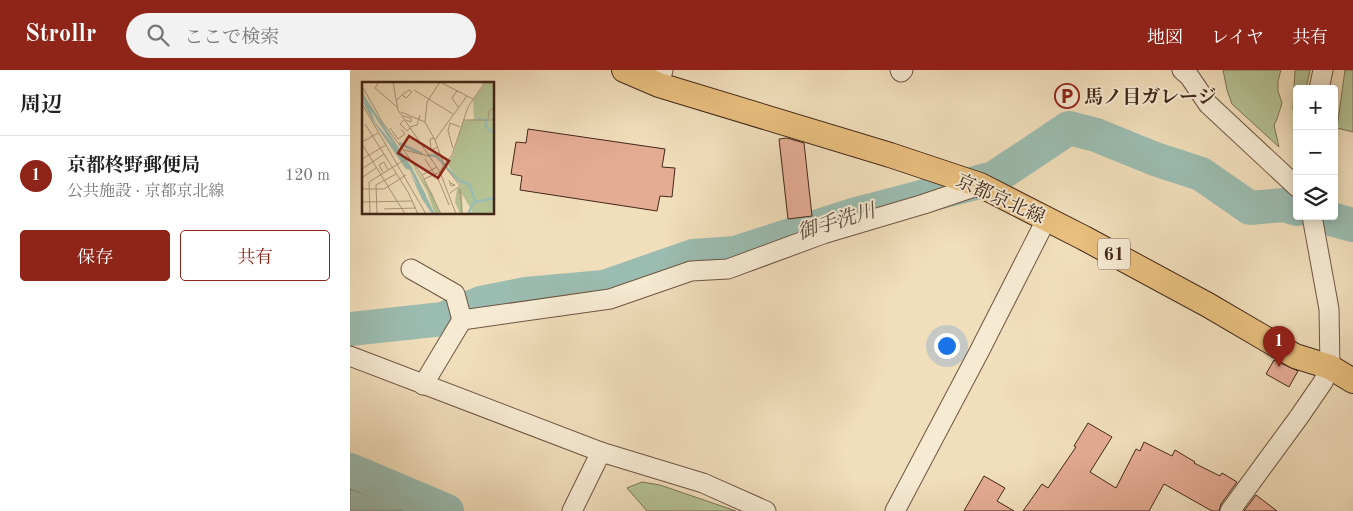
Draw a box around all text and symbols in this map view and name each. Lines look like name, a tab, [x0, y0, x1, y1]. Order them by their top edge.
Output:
search box	[126, 13, 476, 58]
icon: search	[144, 21, 172, 49]
text: Strollr	[25, 23, 96, 47]
text: ここで検索	[184, 29, 279, 48]
text: 地図	[1147, 29, 1183, 47]
text: レイヤ	[1211, 29, 1264, 47]
text: 共有	[1292, 29, 1328, 47]
inset map	[362, 82, 495, 215]
parking icon: 馬ノ目ガレージ	[1054, 83, 1080, 109]
map controls	[1293, 85, 1338, 220]
button: +	[1293, 85, 1338, 130]
place label: 馬ノ目ガレージ	[1084, 87, 1217, 108]
text: 周辺	[20, 95, 62, 116]
button: −	[1293, 130, 1338, 175]
text: 京都柊野郵便局	[67, 157, 200, 176]
text: 1	[31, 168, 41, 184]
text: 120 m	[285, 168, 330, 184]
street label: 京都京北線	[953, 170, 1048, 228]
button: layers	[1293, 175, 1338, 220]
text: 公共施設 · 京都京北線	[67, 184, 224, 200]
water label: 御手洗川	[795, 199, 880, 244]
button: 保存	[20, 230, 170, 281]
button: 共有	[180, 230, 330, 281]
road number: 61	[1098, 238, 1130, 270]
pin: 1	[1263, 326, 1295, 367]
your location	[934, 333, 960, 359]

